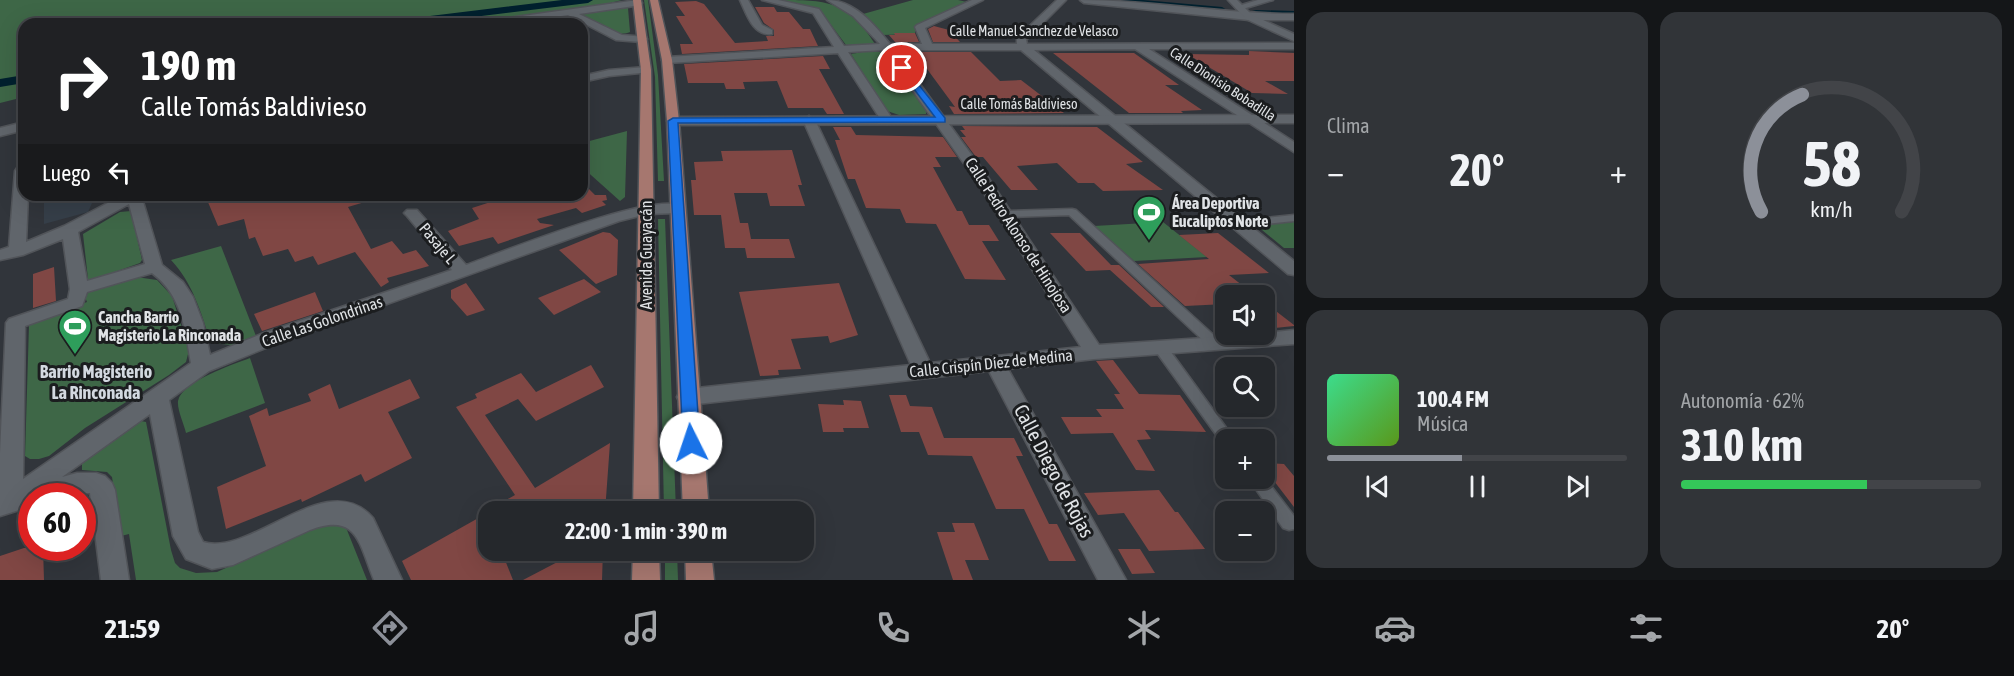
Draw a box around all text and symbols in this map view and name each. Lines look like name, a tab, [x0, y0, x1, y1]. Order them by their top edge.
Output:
street label: Calle Manuel Sanchez de Velasco	[950, 23, 1118, 39]
text: 190 m	[141, 41, 236, 89]
icon: right	[42, 42, 120, 120]
pin	[876, 42, 927, 93]
street label: Calle Dionisio Bobadilla	[1167, 44, 1279, 124]
icon: arrive	[885, 51, 918, 84]
text: Calle Tomás Baldivieso	[141, 91, 367, 122]
street label: Calle Tomás Baldivieso	[960, 96, 1078, 112]
text: Clima	[1327, 114, 1370, 137]
text: 58	[1802, 128, 1860, 199]
text: 20°	[1450, 144, 1504, 196]
text: −	[1327, 152, 1344, 190]
text: +	[1610, 152, 1627, 190]
street label: Calle Pedro Alonso de Hinojosa	[961, 154, 1076, 317]
icon: left	[103, 156, 136, 189]
text: Luego	[42, 160, 91, 186]
sports icon: Área Deportiva Eucaliptos Norte	[1131, 194, 1167, 241]
place label: Área Deportiva Eucaliptos Norte	[1171, 194, 1268, 230]
text: km/h	[1810, 197, 1852, 222]
street label: Avenida Guayacán	[637, 201, 656, 309]
street label: Pasaje L	[415, 219, 461, 268]
map controls	[1215, 285, 1275, 561]
button: sound	[1215, 285, 1275, 345]
street label: Calle Las Golondrinas	[259, 292, 385, 350]
sports icon: Cancha Barrio Magisterio La Rinconada	[57, 308, 93, 355]
place label: Cancha Barrio Magisterio La Rinconada	[98, 308, 241, 344]
street label: Calle Crispín Díez de Medina	[908, 345, 1074, 382]
button: search	[1215, 357, 1275, 417]
district label: Barrio Magisterio La Rinconada	[40, 361, 152, 403]
text: 100.4 FM	[1417, 386, 1489, 412]
text: Autonomía · 62%	[1681, 389, 1804, 412]
street label: Calle Diego de Rojas	[1010, 400, 1099, 541]
position arrow	[659, 411, 723, 475]
text: Música	[1417, 412, 1468, 435]
text: 310 km	[1681, 419, 1803, 471]
button: +	[1215, 429, 1275, 489]
icon: previous	[1361, 470, 1394, 503]
icon: pause	[1461, 470, 1494, 503]
icon: next	[1561, 470, 1594, 503]
speed limit sign: 60	[18, 483, 96, 561]
button: −	[1215, 501, 1275, 561]
text: 22:00 · 1 min · 390 m	[565, 518, 727, 544]
icon: directions	[369, 607, 411, 649]
icon: music	[621, 607, 663, 649]
icon: phone	[872, 607, 914, 649]
icon: climate	[1123, 607, 1165, 649]
icon: car	[1374, 607, 1416, 649]
icon: filters	[1625, 607, 1667, 649]
text: 21:59	[105, 613, 160, 644]
text: 20°	[1876, 613, 1909, 644]

